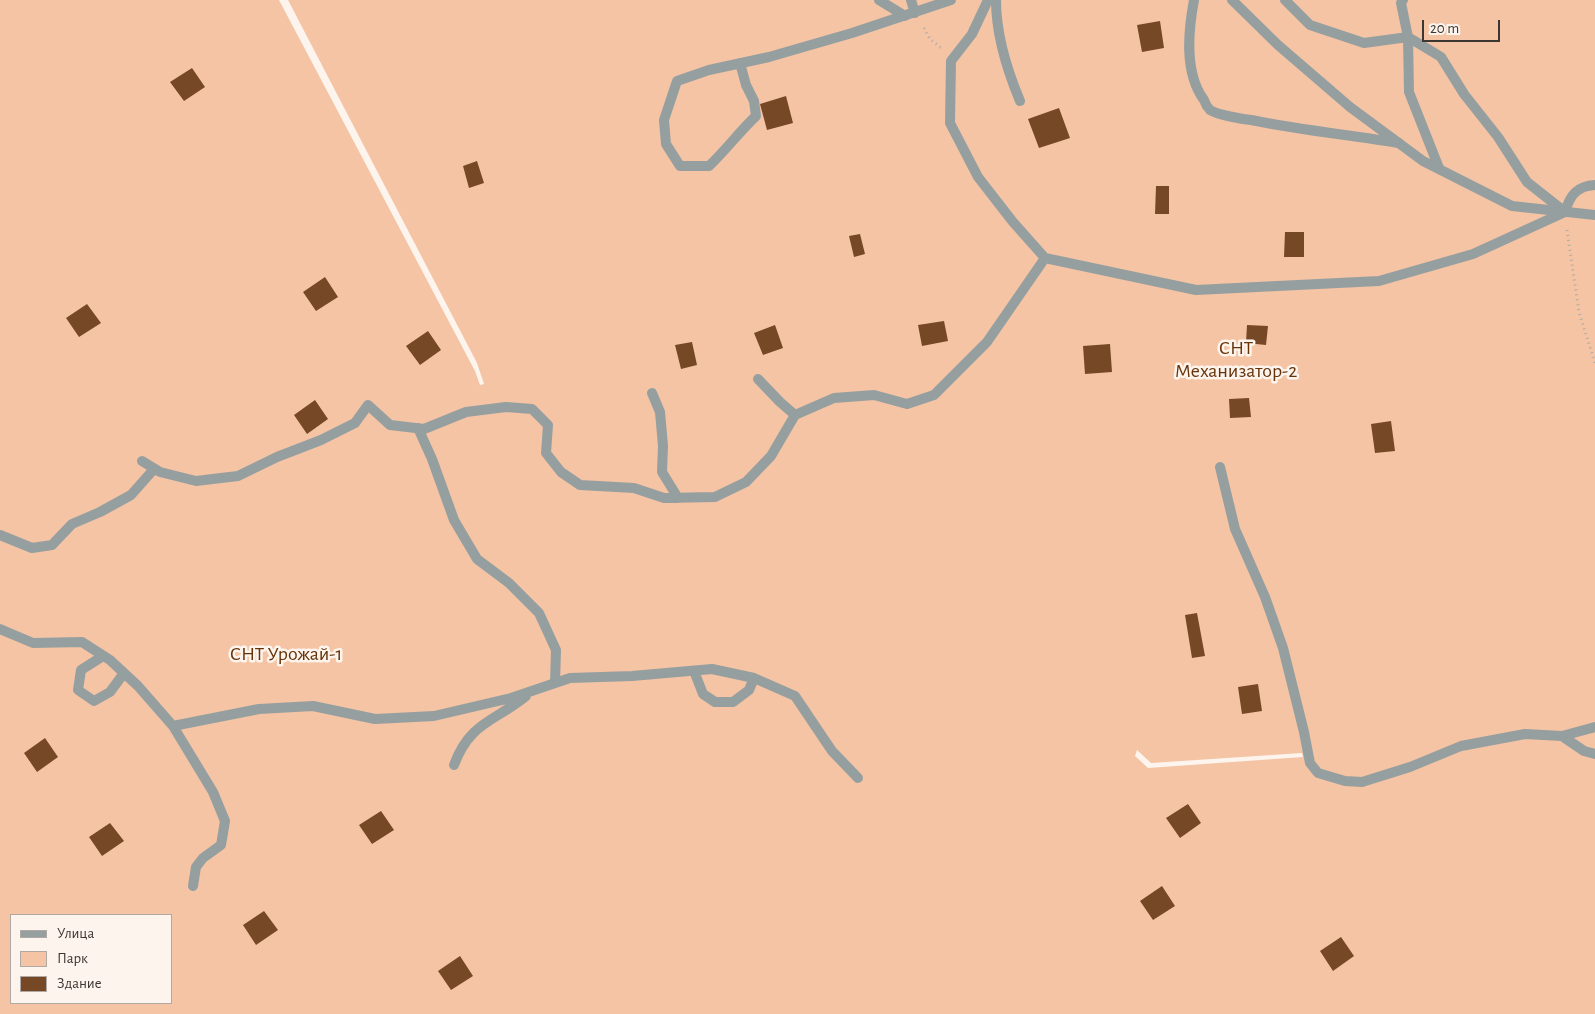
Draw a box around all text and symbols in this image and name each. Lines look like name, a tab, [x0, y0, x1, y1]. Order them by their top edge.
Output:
scale bar	[1425, 10, 1502, 42]
text: 20 m	[1430, 21, 1459, 36]
park label: СНТ Механизатор-2	[1175, 336, 1297, 383]
park label: СНТ Урожай-1	[230, 642, 342, 666]
legend	[10, 914, 172, 1004]
text: Улица	[57, 926, 94, 941]
text: Парк	[57, 951, 88, 966]
text: Здание	[57, 976, 102, 991]

